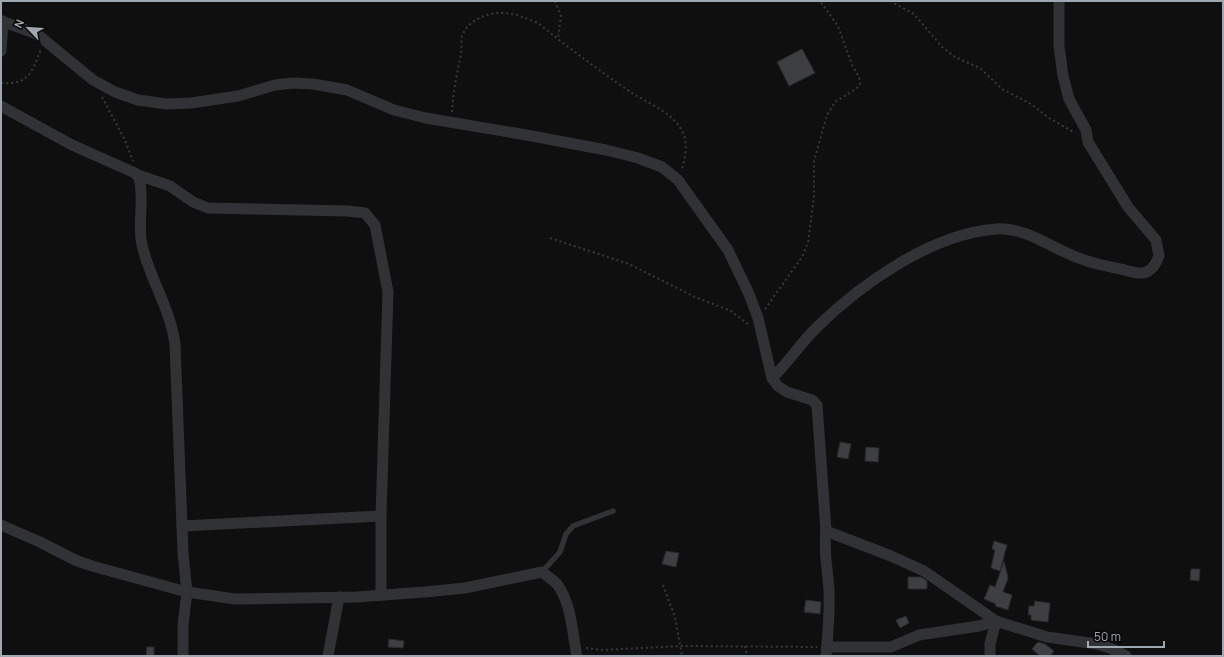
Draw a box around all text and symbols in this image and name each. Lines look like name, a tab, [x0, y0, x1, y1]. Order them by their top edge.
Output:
north arrow	[8, 8, 48, 48]
text: N	[10, 17, 27, 30]
scale bar	[1088, 623, 1164, 649]
text: 50 m	[1094, 628, 1121, 645]

